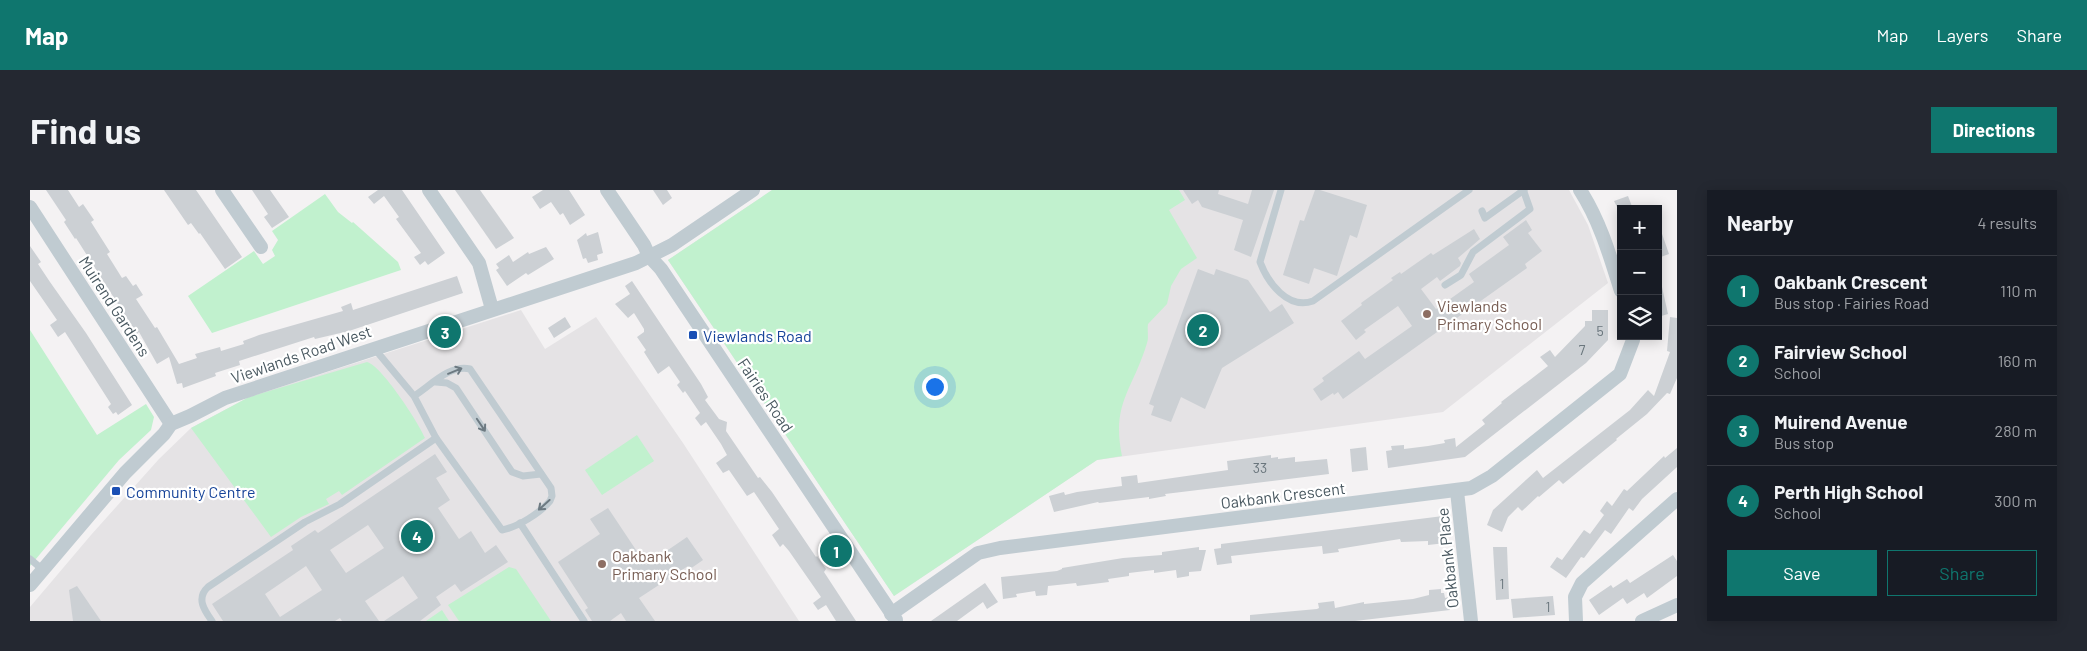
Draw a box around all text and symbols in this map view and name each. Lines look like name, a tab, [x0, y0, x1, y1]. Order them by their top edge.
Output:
text: Map	[25, 21, 68, 50]
text: Map	[1876, 24, 1908, 46]
text: Layers	[1936, 24, 1989, 46]
text: Share	[2017, 24, 2062, 46]
button: Directions	[1931, 107, 2057, 153]
text: Find us	[30, 109, 141, 151]
map controls	[1617, 205, 1662, 340]
button: +	[1617, 205, 1662, 250]
text: Nearby	[1727, 210, 1793, 235]
text: 4 results	[1977, 213, 2037, 232]
button: −	[1617, 250, 1662, 295]
street label: Muirend Gardens	[75, 252, 155, 360]
text: Oakbank Crescent	[1774, 270, 1927, 293]
text: 1	[1740, 281, 1746, 300]
text: 110 m	[2000, 281, 2037, 300]
text: Bus stop · Fairies Road	[1774, 293, 1929, 312]
button: layers	[1617, 295, 1662, 340]
place label: Viewlands Primary School	[1437, 296, 1542, 333]
marker: Viewlands Primary School	[1421, 308, 1433, 320]
pin: 2	[1187, 311, 1219, 349]
pin: 3	[429, 313, 461, 351]
street label: Viewlands Road West	[228, 321, 374, 387]
house number: 5	[1596, 322, 1604, 339]
place label: Viewlands Road	[703, 326, 812, 345]
marker: Viewlands Road	[687, 329, 699, 341]
text: Fairview School	[1774, 340, 1907, 363]
house number: 7	[1579, 341, 1586, 358]
text: 2	[1739, 351, 1747, 370]
text: 160 m	[1998, 351, 2037, 370]
street label: Fairies Road	[734, 354, 798, 436]
text: School	[1774, 363, 1821, 382]
one-way arrow	[447, 365, 462, 375]
your location	[922, 374, 948, 400]
text: Muirend Avenue	[1774, 410, 1908, 433]
one-way arrow	[476, 418, 486, 432]
text: 3	[1739, 421, 1747, 440]
text: 280 m	[1995, 421, 2037, 440]
text: Bus stop	[1774, 433, 1834, 452]
house number: 33	[1253, 459, 1267, 476]
street label: Oakbank Crescent	[1220, 478, 1346, 512]
text: Perth High School	[1774, 480, 1923, 503]
place label: Community Centre	[126, 482, 256, 501]
marker: Community Centre	[110, 485, 122, 497]
text: 4	[1738, 491, 1748, 510]
text: 300 m	[1994, 491, 2037, 510]
one-way arrow	[538, 499, 551, 511]
text: School	[1774, 503, 1821, 522]
street label: Oakbank Place	[1432, 507, 1462, 609]
pin: 4	[401, 517, 433, 555]
pin: 1	[820, 532, 852, 570]
place label: Oakbank Primary School	[612, 546, 717, 583]
button: Save	[1727, 550, 1877, 596]
button: Share	[1887, 550, 2037, 596]
marker: Oakbank Primary School	[596, 558, 608, 570]
house number: 1	[1500, 575, 1504, 592]
house number: 1	[1546, 598, 1550, 615]

